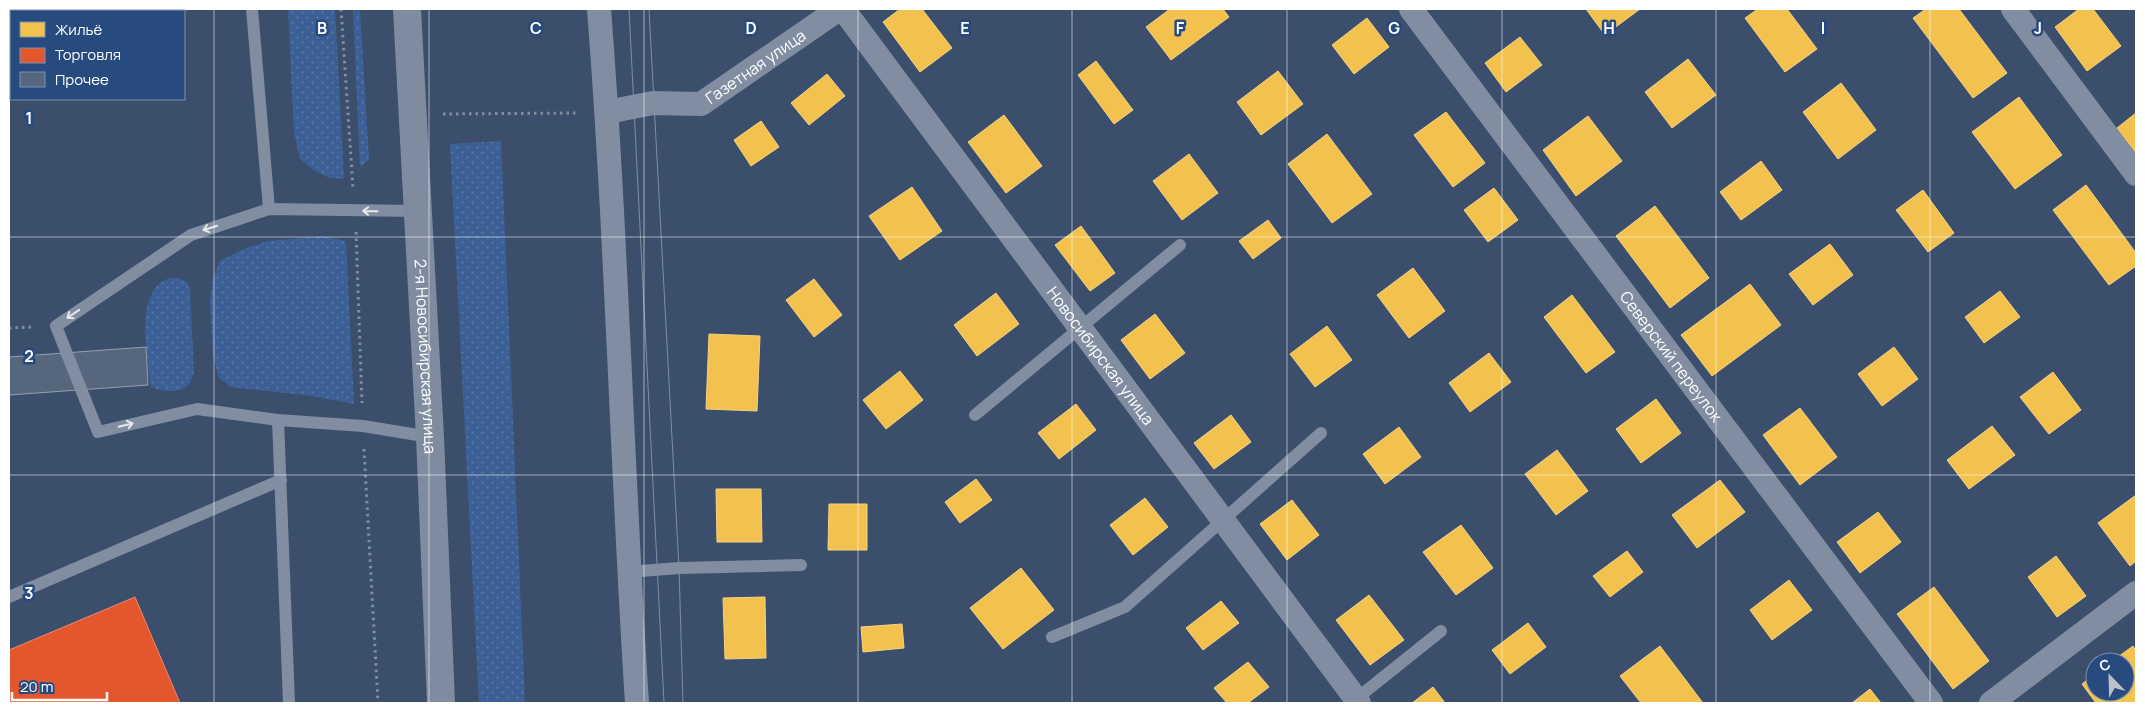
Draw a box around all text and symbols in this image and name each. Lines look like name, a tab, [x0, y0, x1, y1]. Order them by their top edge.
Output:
legend	[10, 10, 185, 100]
text: B	[317, 17, 327, 39]
text: C	[530, 17, 542, 39]
text: D	[745, 17, 757, 39]
text: E	[960, 17, 970, 39]
text: F	[1176, 17, 1185, 39]
text: G	[1388, 17, 1400, 39]
text: H	[1603, 17, 1615, 39]
text: I	[1821, 17, 1825, 39]
text: J	[2034, 17, 2042, 39]
text: Жильё	[55, 19, 103, 40]
street label: Газетная улица	[701, 24, 810, 109]
text: Торговля	[55, 44, 121, 65]
text: Прочее	[55, 69, 109, 90]
text: 1	[25, 107, 33, 129]
one-way arrow	[362, 206, 378, 216]
one-way arrow	[203, 224, 219, 234]
street label: 2-я Новосибирская улица	[409, 258, 442, 454]
street label: Новосибирская улица	[1042, 282, 1160, 429]
street label: Северский переулок	[1615, 286, 1728, 427]
one-way arrow	[66, 309, 80, 320]
text: 2	[24, 345, 34, 367]
one-way arrow	[117, 420, 133, 429]
text: 3	[24, 582, 34, 604]
north arrow	[2085, 652, 2135, 702]
text: С	[2096, 654, 2113, 675]
scale bar	[12, 670, 108, 702]
text: 20 m	[20, 676, 53, 697]

